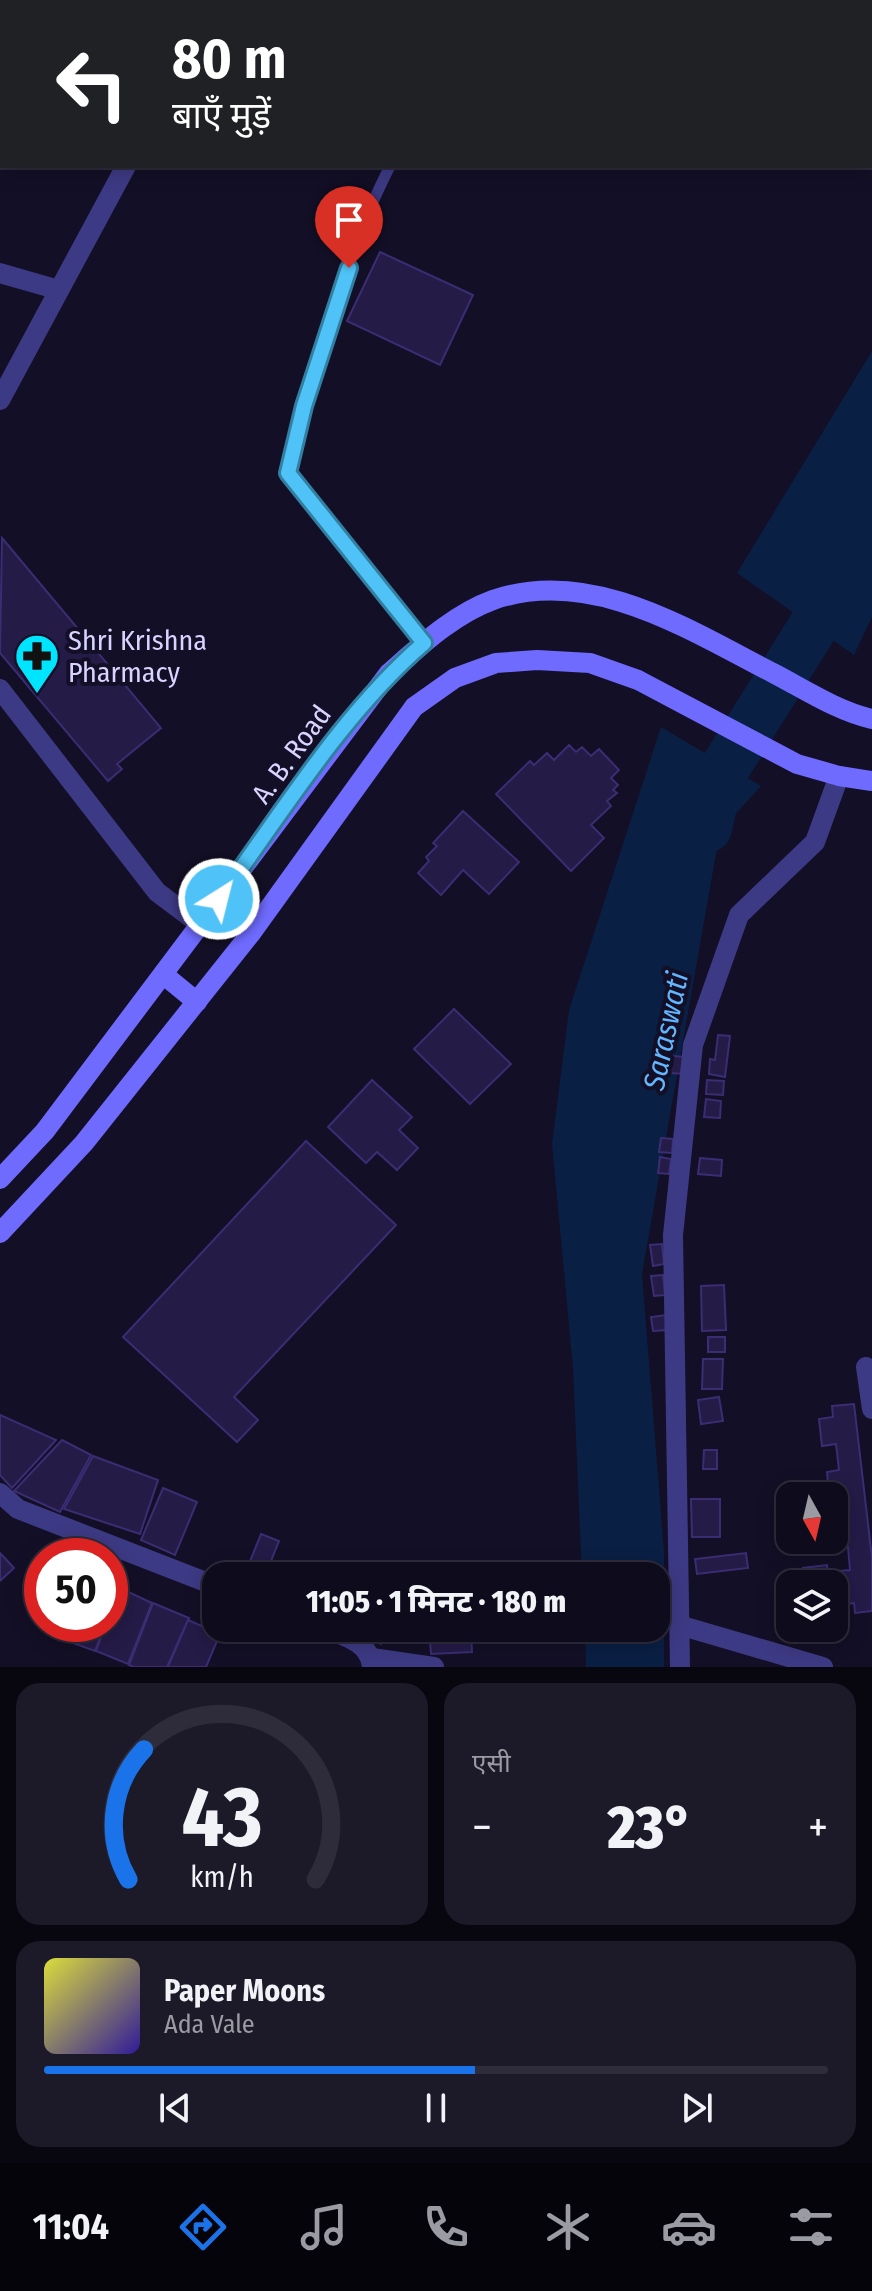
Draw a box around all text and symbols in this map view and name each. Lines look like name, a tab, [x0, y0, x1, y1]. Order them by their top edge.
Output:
text: 80 m	[172, 26, 287, 93]
icon: left	[40, 32, 144, 136]
text: बाएँ मुड़ें	[172, 94, 271, 138]
pin	[315, 186, 383, 268]
icon: arrive	[327, 198, 371, 242]
place label: Shri Krishna Pharmacy	[68, 624, 207, 689]
pharmacy icon: Shri Krishna Pharmacy	[13, 632, 61, 695]
street label: A. B. Road	[245, 699, 338, 810]
position arrow	[177, 857, 261, 941]
water label: Saraswati	[636, 968, 696, 1095]
north arrow	[776, 1482, 848, 1554]
map controls	[776, 1482, 848, 1642]
speed limit sign: 50	[24, 1538, 128, 1642]
button: layers	[776, 1570, 848, 1642]
text: 11:05 · 1 मिनट · 180 m	[306, 1584, 566, 1620]
text: एसी	[472, 1748, 511, 1779]
text: 43	[181, 1768, 263, 1868]
text: 23°	[607, 1792, 692, 1864]
text: −	[472, 1801, 492, 1854]
text: +	[808, 1801, 828, 1854]
text: km/h	[190, 1860, 254, 1895]
text: Paper Moons	[164, 1973, 325, 2009]
text: Ada Vale	[164, 2009, 255, 2040]
icon: previous	[153, 2086, 197, 2130]
icon: pause	[414, 2086, 458, 2130]
icon: next	[675, 2086, 719, 2130]
icon: directions	[175, 2199, 231, 2255]
icon: music	[296, 2199, 352, 2255]
icon: phone	[418, 2199, 474, 2255]
icon: climate	[540, 2199, 596, 2255]
icon: car	[661, 2199, 717, 2255]
icon: filters	[783, 2199, 839, 2255]
text: 11:04	[33, 2205, 109, 2249]

